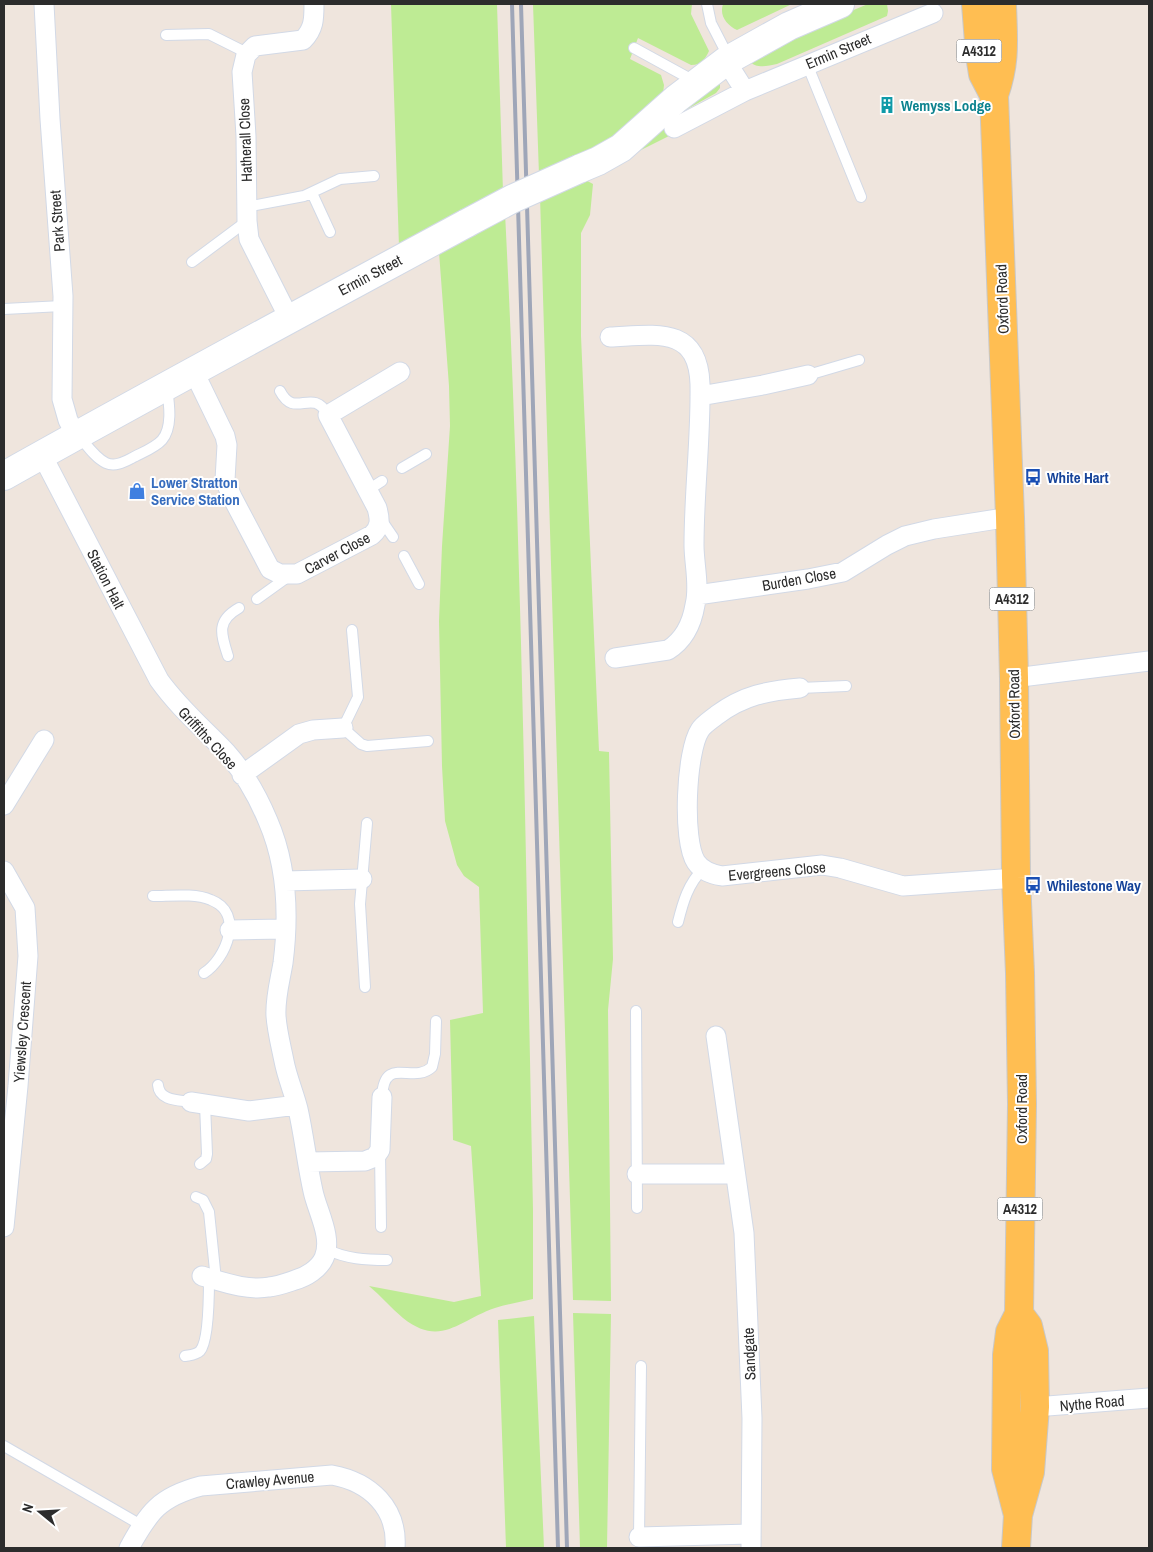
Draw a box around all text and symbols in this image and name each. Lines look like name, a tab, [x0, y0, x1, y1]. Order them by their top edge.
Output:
street label: Ermin Street	[802, 28, 874, 74]
road number: A4312	[956, 40, 1002, 62]
building icon: Wemyss Lodge	[877, 95, 897, 115]
place label: Wemyss Lodge	[901, 95, 991, 116]
street label: Hatherall Close	[233, 97, 257, 182]
street label: Park Street	[44, 189, 70, 252]
street label: Ermin Street	[335, 249, 406, 300]
street label: Oxford Road	[990, 264, 1014, 334]
bus stop icon: White Hart	[1023, 467, 1043, 487]
place label: White Hart	[1047, 467, 1109, 488]
place label: Lower Stratton Service Station	[151, 472, 240, 510]
shop icon: Lower Stratton Service Station	[127, 481, 147, 501]
street label: Carver Close	[300, 527, 374, 579]
street label: Station Halt	[82, 546, 130, 613]
street label: Burden Close	[760, 562, 838, 596]
road number: A4312	[990, 588, 1034, 610]
street label: Oxford Road	[1003, 669, 1025, 739]
street label: Griffiths Close	[174, 702, 243, 774]
street label: Evergreens Close	[727, 856, 827, 886]
bus stop icon: Whilestone Way	[1023, 875, 1043, 895]
place label: Whilestone Way	[1047, 875, 1141, 896]
street label: Yiewsley Crescent	[8, 980, 36, 1083]
street label: Oxford Road	[1011, 1074, 1032, 1144]
road number: A4312	[998, 1198, 1042, 1220]
street label: Sandgate	[738, 1327, 760, 1381]
street label: Nythe Road	[1059, 1390, 1125, 1416]
street label: Crawley Avenue	[225, 1466, 315, 1494]
north arrow	[15, 1487, 65, 1537]
text: N	[18, 1501, 37, 1515]

